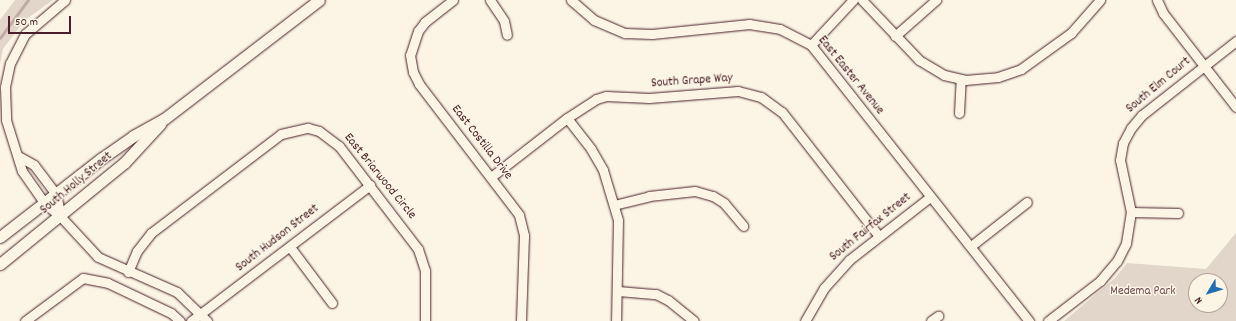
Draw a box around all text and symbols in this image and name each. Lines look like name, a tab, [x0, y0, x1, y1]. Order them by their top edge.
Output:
scale bar	[10, 8, 73, 34]
text: 50 m	[15, 14, 38, 31]
street label: East Easter Avenue	[814, 34, 886, 118]
street label: South Elm Court	[1124, 55, 1194, 117]
street label: South Grape Way	[651, 71, 733, 93]
street label: East Costilla Drive	[447, 103, 515, 183]
street label: East Briarwood Circle	[340, 131, 418, 223]
street label: South Holly Street	[38, 149, 116, 219]
street label: South Fairfax Street	[827, 190, 915, 266]
street label: South Hudson Street	[233, 202, 323, 276]
north arrow	[1188, 273, 1228, 313]
park label: Medema Park	[1110, 284, 1176, 300]
text: N	[1191, 293, 1207, 307]

